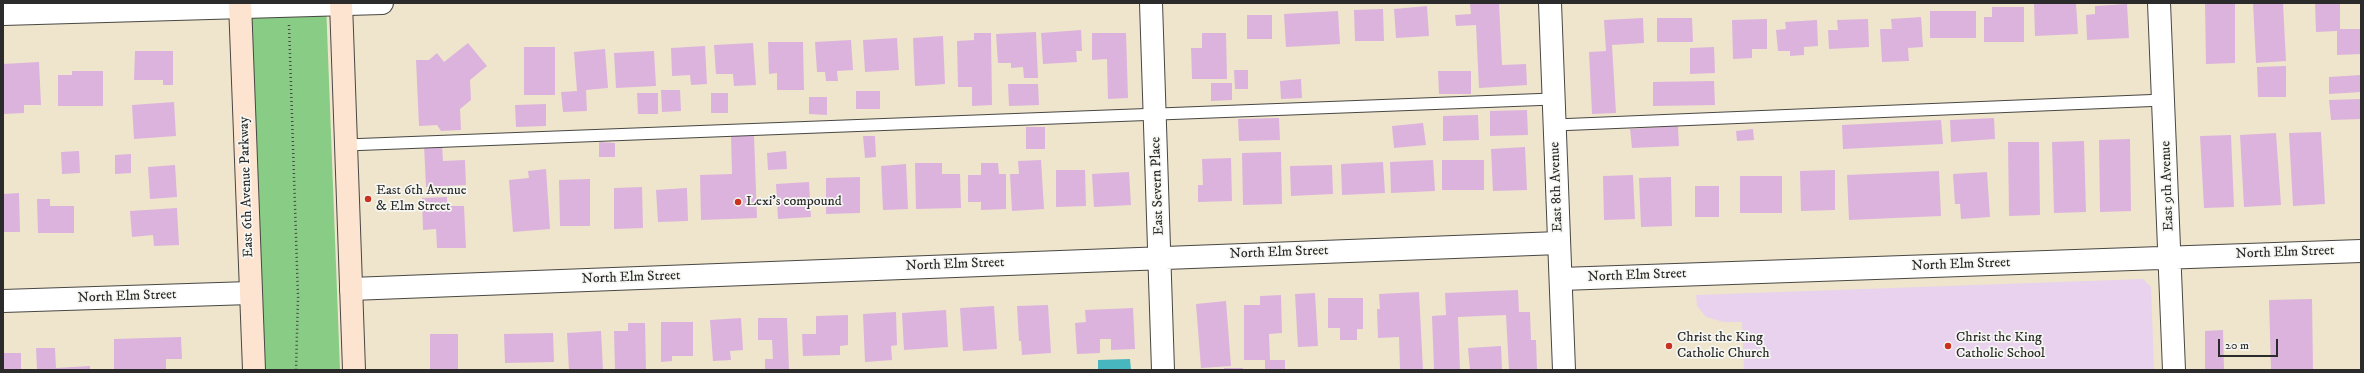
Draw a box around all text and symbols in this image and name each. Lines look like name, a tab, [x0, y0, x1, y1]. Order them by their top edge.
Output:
street label: East 6th Avenue Parkway	[236, 116, 258, 258]
street label: East Severn Place	[1148, 136, 1168, 236]
street label: East 9th Avenue	[2158, 141, 2178, 231]
street label: East 8th Avenue	[1547, 142, 1567, 232]
place label: East 6th Avenue & Elm Street	[376, 183, 467, 216]
marker: East 6th Avenue & Elm Street	[363, 194, 373, 204]
place label: Lexi's compound	[746, 194, 842, 210]
marker: Lexi's compound	[733, 197, 743, 207]
street label: North Elm Street	[1229, 243, 1329, 263]
street label: North Elm Street	[2235, 243, 2335, 263]
street label: North Elm Street	[905, 255, 1005, 275]
street label: North Elm Street	[1911, 255, 2011, 275]
street label: North Elm Street	[1587, 266, 1687, 286]
street label: North Elm Street	[581, 268, 681, 288]
street label: North Elm Street	[77, 287, 177, 307]
place label: Christ the King Catholic Church	[1677, 330, 1769, 362]
place label: Christ the King Catholic School	[1956, 330, 2045, 362]
scale bar	[2220, 331, 2280, 357]
text: 20 m	[2225, 338, 2249, 353]
marker: Christ the King Catholic Church	[1664, 341, 1674, 351]
marker: Christ the King Catholic School	[1943, 341, 1953, 351]

